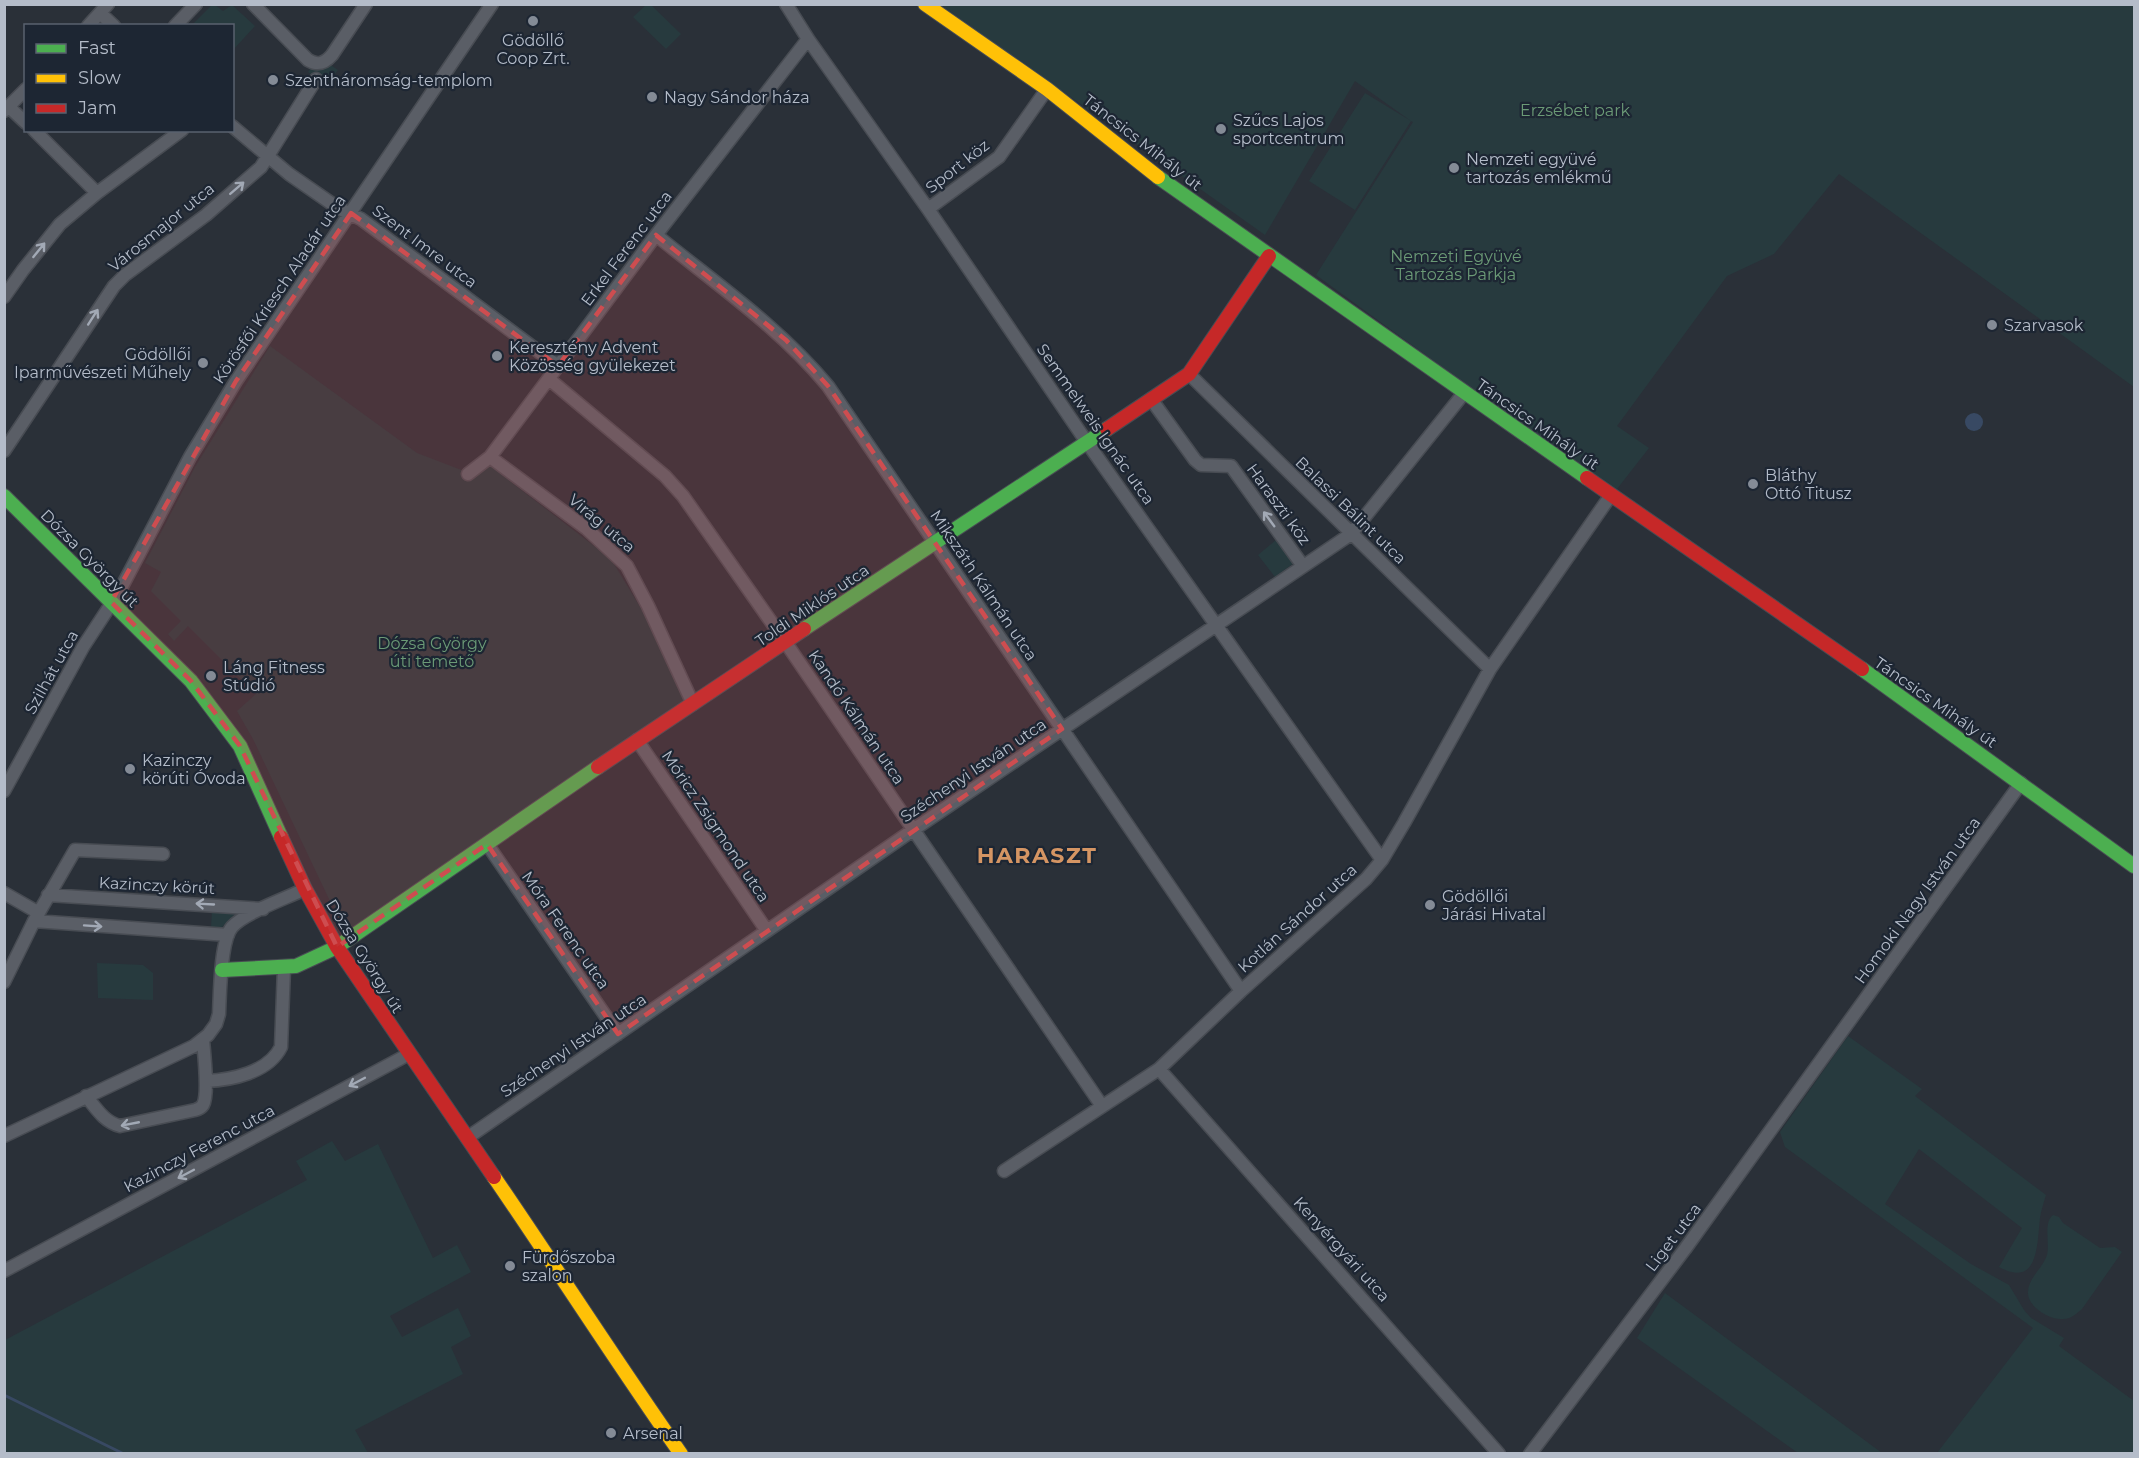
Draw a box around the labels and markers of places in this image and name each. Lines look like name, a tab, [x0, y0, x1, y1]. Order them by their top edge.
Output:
marker: Gödöllő Coop Zrt.	[526, 14, 540, 28]
place label: Gödöllő Coop Zrt.	[496, 31, 570, 68]
place label: Szentháromság-templom	[285, 71, 493, 90]
marker: Szentháromság-templom	[266, 73, 280, 87]
place label: Nagy Sándor háza	[664, 88, 810, 107]
marker: Nagy Sándor háza	[645, 90, 659, 104]
place label: Szűcs Lajos sportcentrum	[1233, 111, 1345, 148]
marker: Szűcs Lajos sportcentrum	[1214, 122, 1228, 136]
place label: Nemzeti együvé tartozás emlékmű	[1466, 150, 1612, 187]
marker: Nemzeti együvé tartozás emlékmű	[1447, 161, 1461, 175]
place label: Szarvasok	[2004, 316, 2084, 335]
marker: Szarvasok	[1985, 318, 1999, 332]
place label: Keresztény Advent Közösség gyülekezet	[509, 338, 676, 375]
place label: Gödöllői Iparművészeti Műhely	[14, 345, 191, 382]
marker: Keresztény Advent Közösség gyülekezet	[490, 349, 504, 363]
marker: Gödöllői Iparművészeti Műhely	[196, 356, 210, 370]
place label: Bláthy Ottó Titusz	[1765, 466, 1852, 503]
marker: Bláthy Ottó Titusz	[1746, 477, 1760, 491]
place label: Láng Fitness Stúdió	[223, 658, 325, 695]
marker: Láng Fitness Stúdió	[204, 669, 218, 683]
place label: Kazinczy körúti Óvoda	[142, 751, 246, 788]
marker: Kazinczy körúti Óvoda	[123, 762, 137, 776]
place label: Gödöllői Járási Hivatal	[1441, 887, 1546, 924]
marker: Gödöllői Járási Hivatal	[1423, 898, 1437, 912]
place label: Fürdőszoba szalon	[522, 1248, 616, 1285]
marker: Fürdőszoba szalon	[503, 1259, 517, 1273]
place label: Arsenal	[623, 1424, 683, 1443]
marker: Arsenal	[604, 1426, 618, 1440]

